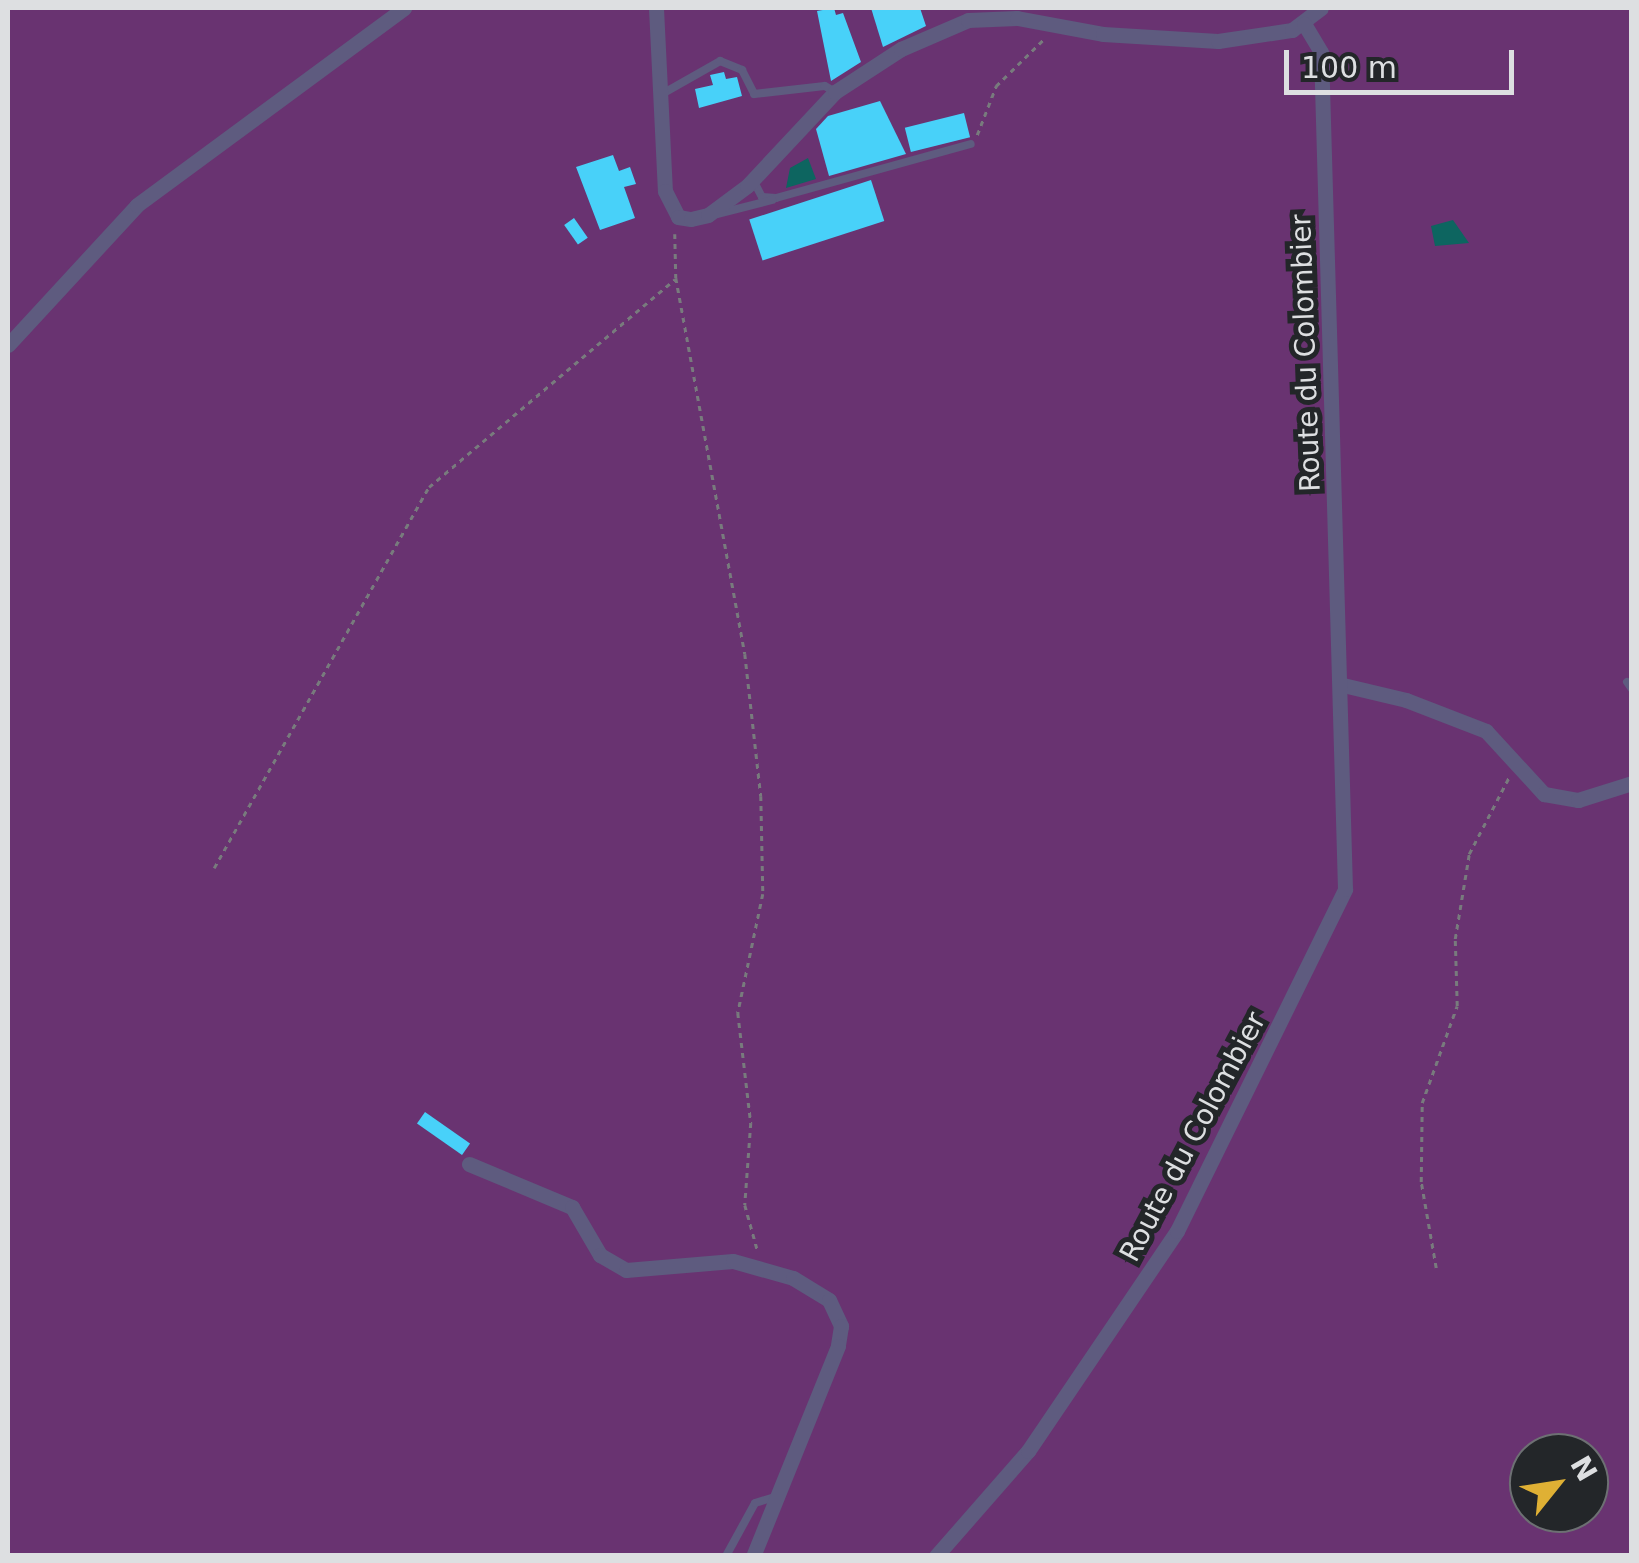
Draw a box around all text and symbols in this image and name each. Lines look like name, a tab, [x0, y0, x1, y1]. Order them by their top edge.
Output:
scale bar	[1289, 30, 1519, 92]
text: 100 m	[1301, 50, 1397, 85]
street label: Route du Colombier	[1284, 214, 1328, 492]
street label: Route du Colombier	[1113, 1006, 1273, 1268]
north arrow	[1509, 1433, 1609, 1533]
text: N	[1564, 1450, 1604, 1487]

